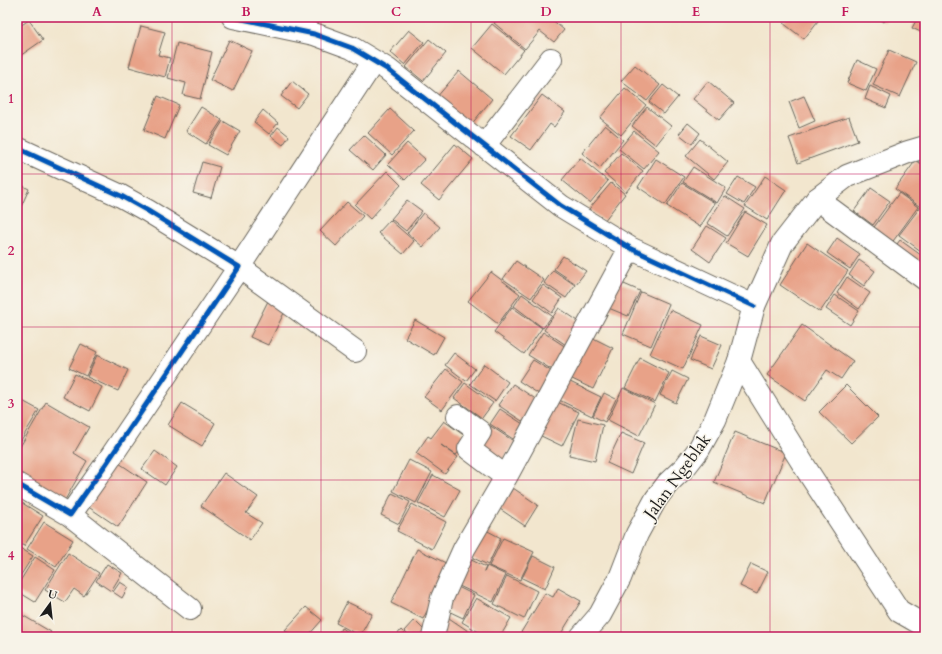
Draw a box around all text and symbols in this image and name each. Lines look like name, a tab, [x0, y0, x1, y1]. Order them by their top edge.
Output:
text: A	[92, 3, 102, 21]
text: B	[241, 3, 251, 21]
text: C	[391, 3, 401, 21]
text: D	[540, 3, 552, 21]
text: E	[692, 3, 700, 21]
text: F	[841, 3, 849, 21]
text: 1	[8, 90, 14, 108]
text: 2	[8, 242, 15, 260]
text: 3	[8, 395, 15, 413]
street label: Jalan Ngeblak	[637, 428, 717, 526]
text: 4	[8, 547, 15, 565]
north arrow	[30, 584, 70, 624]
text: U	[46, 586, 59, 603]

